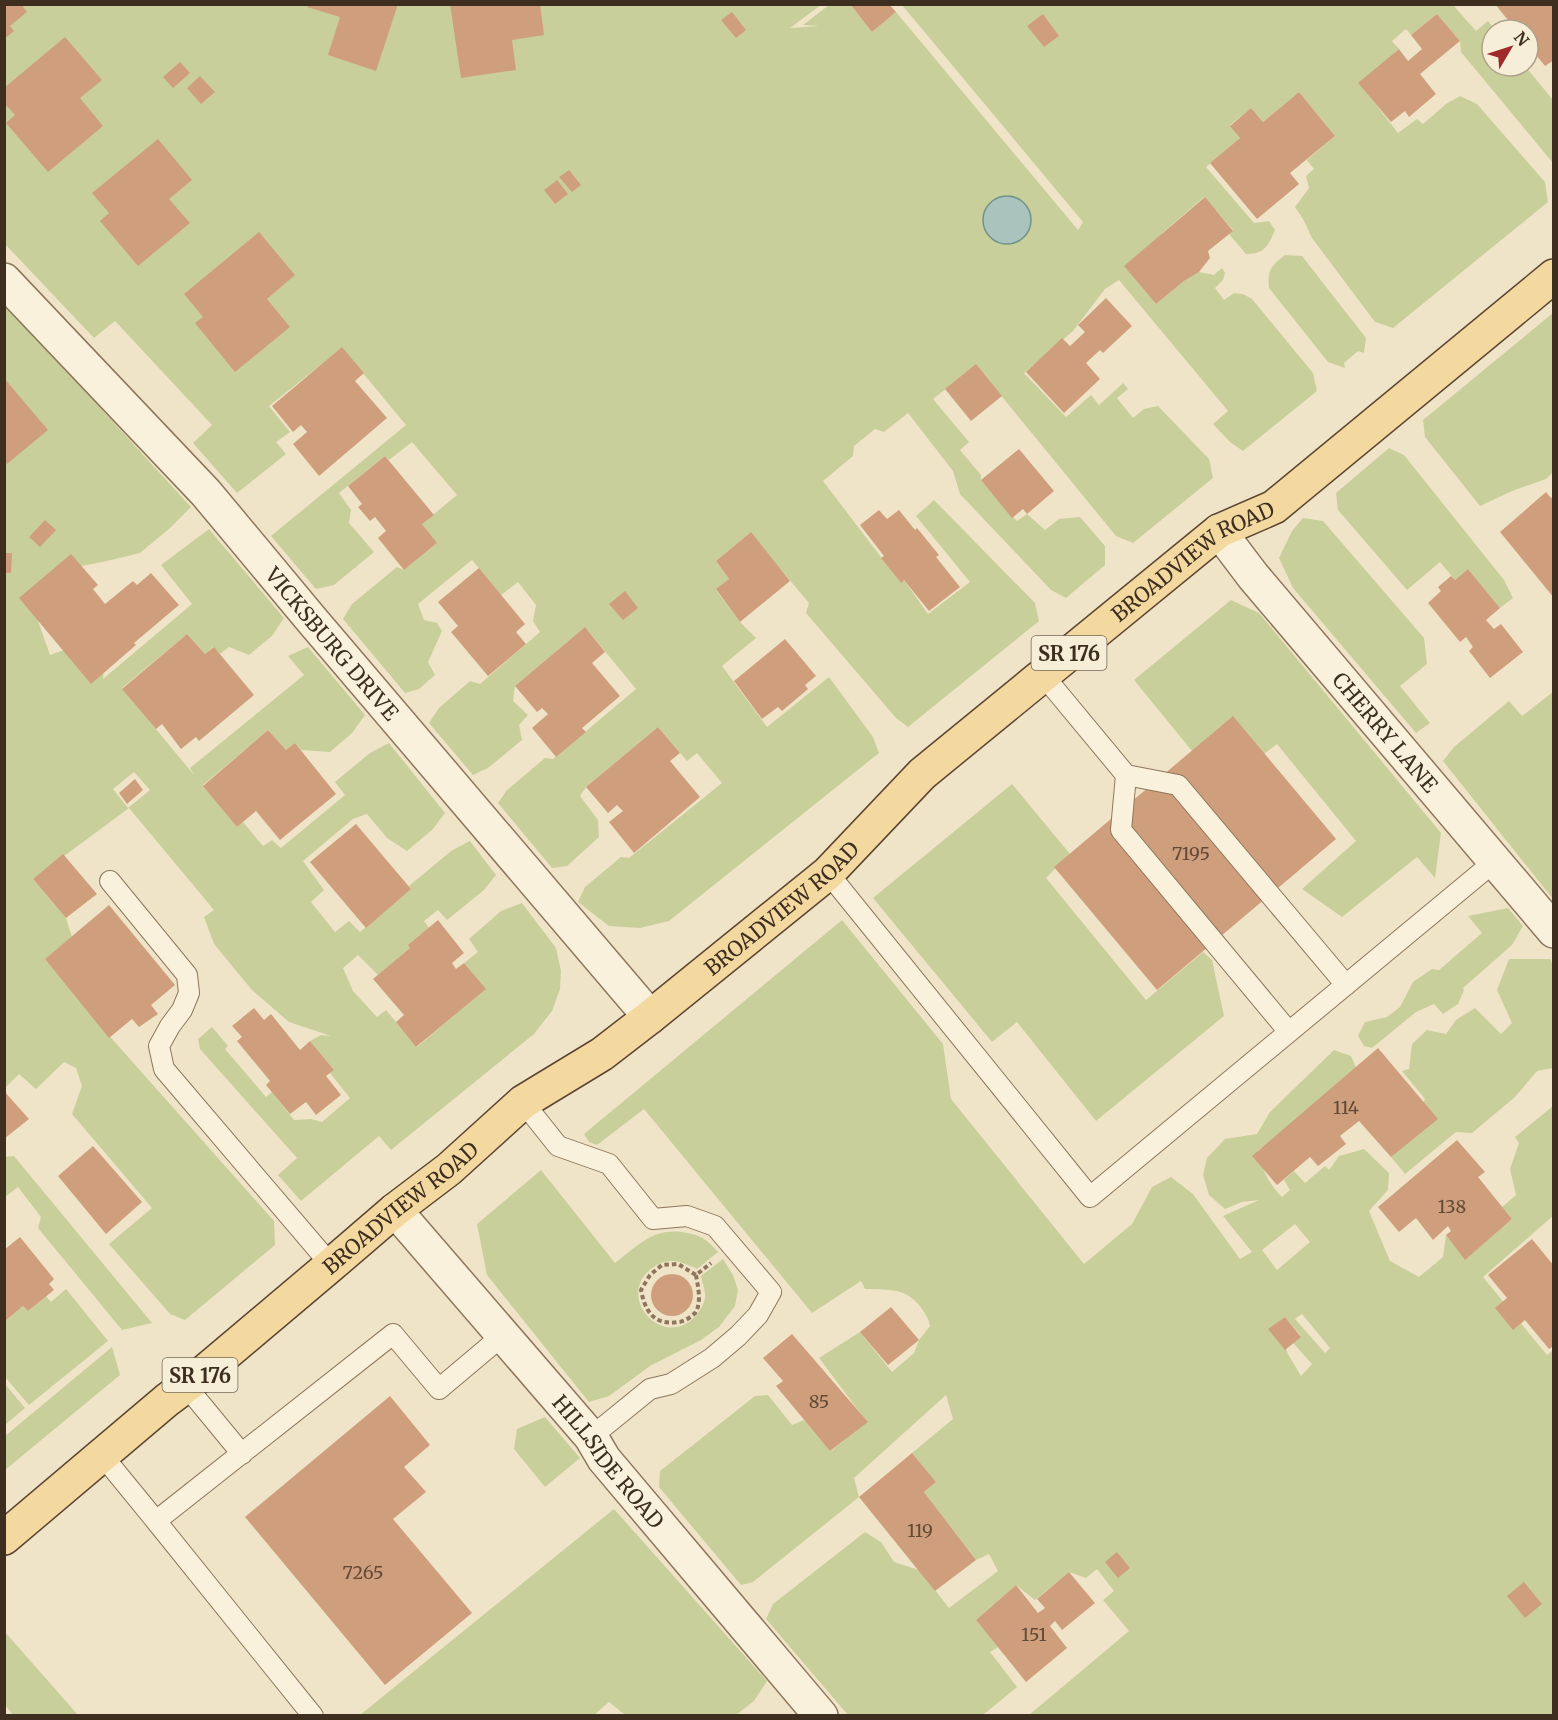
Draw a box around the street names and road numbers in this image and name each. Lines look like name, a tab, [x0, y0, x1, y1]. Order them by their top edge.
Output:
street label: BROADVIEW ROAD	[1106, 495, 1279, 627]
street label: VICKSBURG DRIVE	[259, 561, 405, 726]
road number: SR 176	[1032, 636, 1106, 670]
street label: CHERRY LANE	[1327, 666, 1444, 798]
street label: BROADVIEW ROAD	[699, 835, 865, 981]
street label: BROADVIEW ROAD	[317, 1135, 484, 1280]
road number: SR 176	[162, 1358, 238, 1392]
street label: HILLSIDE ROAD	[547, 1389, 670, 1534]

